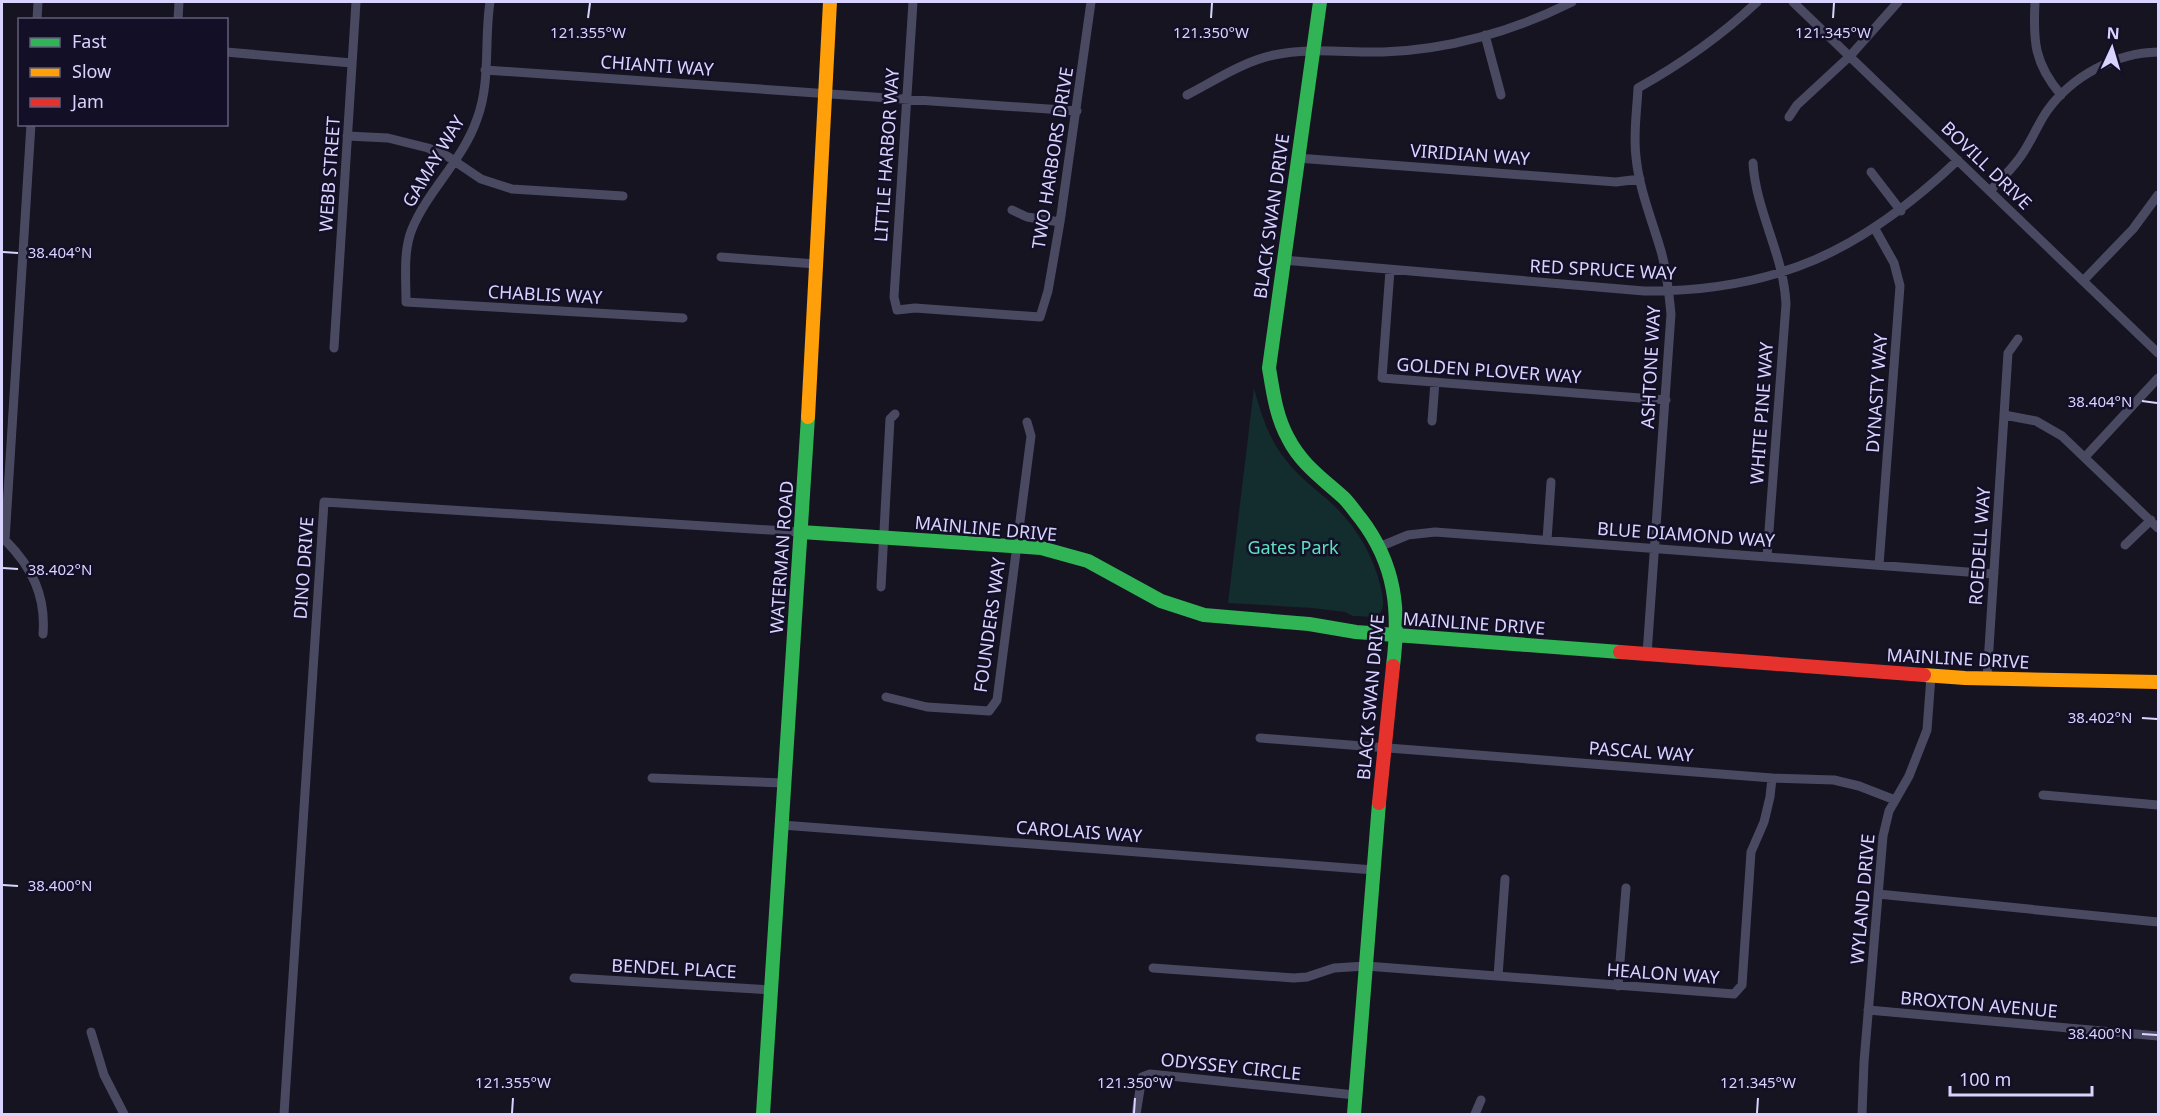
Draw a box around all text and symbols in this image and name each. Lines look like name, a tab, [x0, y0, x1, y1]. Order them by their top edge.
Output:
legend	[18, 18, 228, 126]
north arrow	[2082, 18, 2142, 78]
text: 121.355°W	[550, 22, 626, 42]
text: 121.350°W	[1173, 22, 1249, 42]
text: 121.345°W	[1795, 22, 1871, 42]
text: N	[2106, 22, 2120, 44]
text: Fast	[72, 29, 107, 53]
street label: CHIANTI WAY	[600, 49, 715, 81]
text: Slow	[72, 59, 111, 83]
street label: TWO HARBORS DRIVE	[1026, 65, 1078, 251]
street label: LITTLE HARBOR WAY	[868, 66, 904, 243]
text: Jam	[70, 89, 104, 113]
street label: GAMAY WAY	[396, 110, 470, 211]
street label: WEBB STREET	[313, 115, 345, 233]
street label: BOVILL DRIVE	[1936, 116, 2038, 214]
street label: BLACK SWAN DRIVE	[1248, 132, 1294, 300]
street label: VIRIDIAN WAY	[1409, 138, 1531, 170]
text: 38.404°N	[28, 242, 92, 262]
street label: RED SPRUCE WAY	[1529, 253, 1678, 285]
street label: CHABLIS WAY	[487, 279, 604, 309]
street label: ASHTONE WAY	[1635, 304, 1665, 429]
street label: DYNASTY WAY	[1860, 332, 1892, 454]
street label: WHITE PINE WAY	[1744, 340, 1778, 485]
street label: GOLDEN PLOVER WAY	[1396, 352, 1583, 388]
text: 38.404°N	[2068, 391, 2132, 411]
street label: WATERMAN ROAD	[764, 480, 798, 634]
street label: ROEDELL WAY	[1963, 485, 1995, 606]
street label: MAINLINE DRIVE	[914, 510, 1058, 546]
street label: DINO DRIVE	[287, 516, 319, 620]
street label: BLUE DIAMOND WAY	[1596, 516, 1776, 552]
park label: Gates Park	[1247, 535, 1339, 559]
street label: FOUNDERS WAY	[968, 555, 1010, 694]
text: 38.402°N	[28, 559, 92, 579]
street label: MAINLINE DRIVE	[1402, 606, 1546, 640]
street label: BLACK SWAN DRIVE	[1351, 613, 1389, 781]
street label: MAINLINE DRIVE	[1886, 642, 2030, 674]
text: 38.402°N	[2068, 707, 2132, 727]
street label: PASCAL WAY	[1588, 735, 1695, 767]
street label: CAROLAIS WAY	[1015, 815, 1144, 847]
street label: WYLAND DRIVE	[1844, 833, 1880, 965]
text: 38.400°N	[28, 875, 92, 895]
street label: BENDEL PLACE	[611, 953, 737, 983]
street label: HEALON WAY	[1606, 957, 1721, 989]
street label: BROXTON AVENUE	[1899, 985, 2059, 1023]
text: 38.400°N	[2068, 1023, 2132, 1043]
street label: ODYSSEY CIRCLE	[1159, 1047, 1303, 1085]
scale bar	[1950, 1059, 2092, 1097]
text: 100 m	[1959, 1067, 2011, 1091]
text: 121.355°W	[475, 1072, 551, 1092]
text: 121.350°W	[1097, 1072, 1173, 1092]
text: 121.345°W	[1720, 1072, 1796, 1092]

